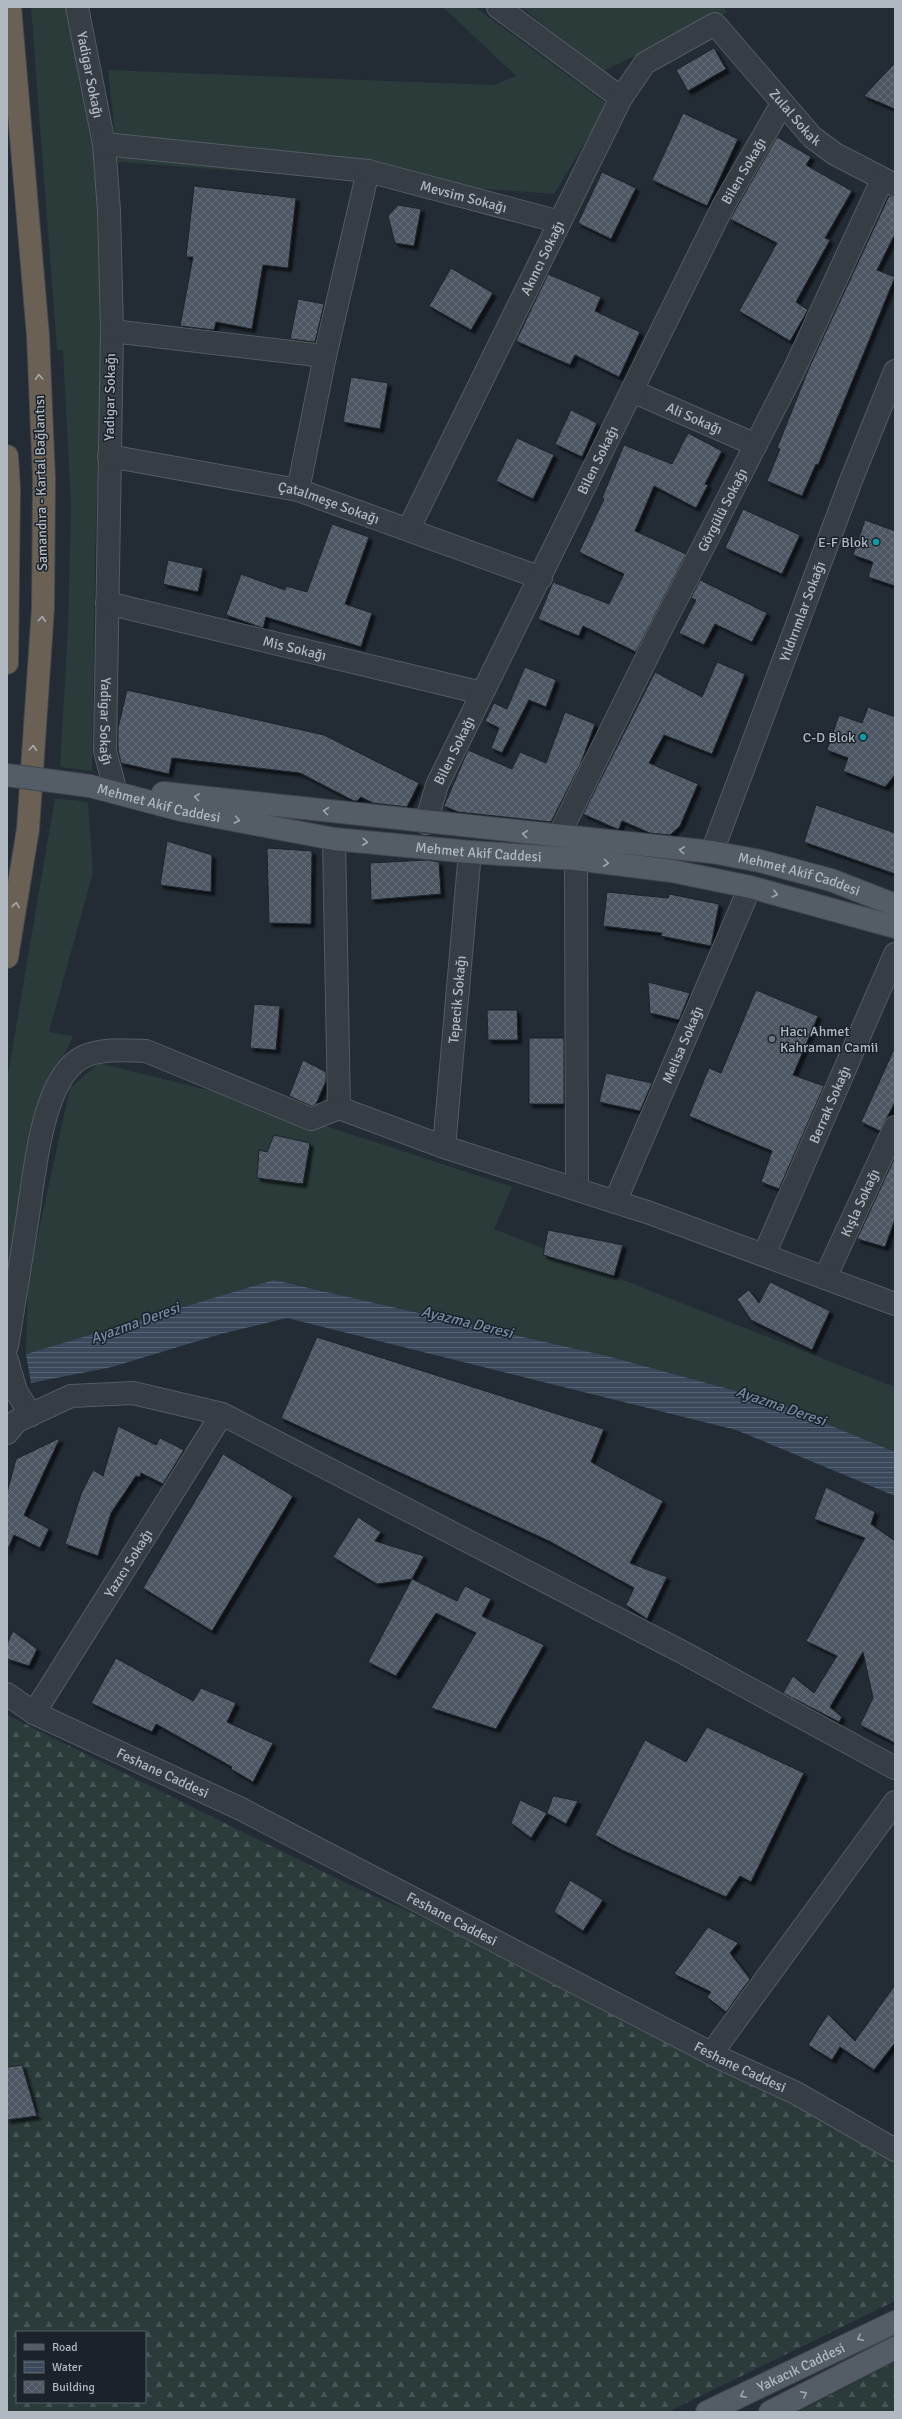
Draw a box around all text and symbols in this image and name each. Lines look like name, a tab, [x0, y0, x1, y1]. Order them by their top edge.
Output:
street label: Yadigar Sokağı	[74, 30, 107, 119]
street label: Zulal Sokak	[766, 85, 824, 149]
street label: Bilen Sokağı	[717, 134, 769, 207]
street label: Mevsim Sokağı	[418, 177, 509, 216]
street label: Akıncı Sokağı	[517, 218, 568, 298]
street label: Yadigar Sokağı	[101, 353, 119, 441]
one-way arrow	[35, 374, 44, 380]
street label: Samandıra - Kartal Bağlantısı	[31, 395, 51, 571]
street label: Ali Sokağı	[664, 398, 725, 438]
street label: Bilen Sokağı	[573, 423, 622, 497]
street label: Görgülü Sokağı	[694, 465, 751, 554]
street label: Çatalmeşe Sokağı	[277, 478, 382, 527]
place label: E-F Blok	[818, 534, 868, 551]
marker: E-F Blok	[871, 537, 881, 547]
street label: Yıldırımlar Sokağı	[776, 559, 829, 664]
one-way arrow	[38, 616, 46, 622]
street label: Mis Sokağı	[261, 632, 328, 664]
street label: Yadigar Sokağı	[96, 677, 117, 767]
street label: Bilen Sokağı	[430, 713, 478, 788]
place label: C-D Blok	[803, 729, 855, 746]
marker: C-D Blok	[858, 732, 868, 742]
one-way arrow	[29, 745, 38, 751]
street label: Mehmet Akif Caddesi	[95, 780, 222, 826]
one-way arrow	[194, 792, 200, 801]
one-way arrow	[323, 807, 329, 816]
one-way arrow	[234, 816, 240, 824]
one-way arrow	[522, 829, 528, 838]
one-way arrow	[362, 837, 368, 846]
street label: Mehmet Akif Caddesi	[415, 838, 542, 865]
one-way arrow	[679, 845, 685, 854]
street label: Mehmet Akif Caddesi	[737, 849, 863, 899]
one-way arrow	[603, 858, 609, 867]
one-way arrow	[772, 889, 779, 898]
one-way arrow	[11, 902, 20, 908]
street label: Tepecik Sokağı	[445, 955, 469, 1044]
street label: Melisa Sokağı	[658, 1003, 706, 1086]
place label: Hacı Ahmet Kahraman Camii	[780, 1023, 878, 1056]
marker: Hacı Ahmet Kahraman Camii	[767, 1034, 777, 1044]
street label: Berrak Sokağı	[805, 1063, 854, 1146]
street label: Kışla Sokağı	[837, 1166, 883, 1239]
water label: Ayazma Deresi	[88, 1298, 184, 1347]
water label: Ayazma Deresi	[419, 1302, 516, 1343]
water label: Ayazma Deresi	[734, 1382, 830, 1430]
street label: Yazıcı Sokağı	[100, 1526, 156, 1601]
street label: Feshane Caddesi	[114, 1744, 212, 1801]
street label: Feshane Caddesi	[404, 1888, 500, 1949]
street label: Feshane Caddesi	[691, 2038, 789, 2096]
legend	[16, 2331, 146, 2403]
one-way arrow	[857, 2334, 864, 2341]
street label: Yakacık Caddesi	[754, 2339, 848, 2395]
text: Road	[52, 2340, 78, 2355]
text: Water	[52, 2360, 83, 2375]
text: Building	[52, 2380, 95, 2395]
one-way arrow	[739, 2390, 747, 2398]
one-way arrow	[800, 2391, 808, 2399]

